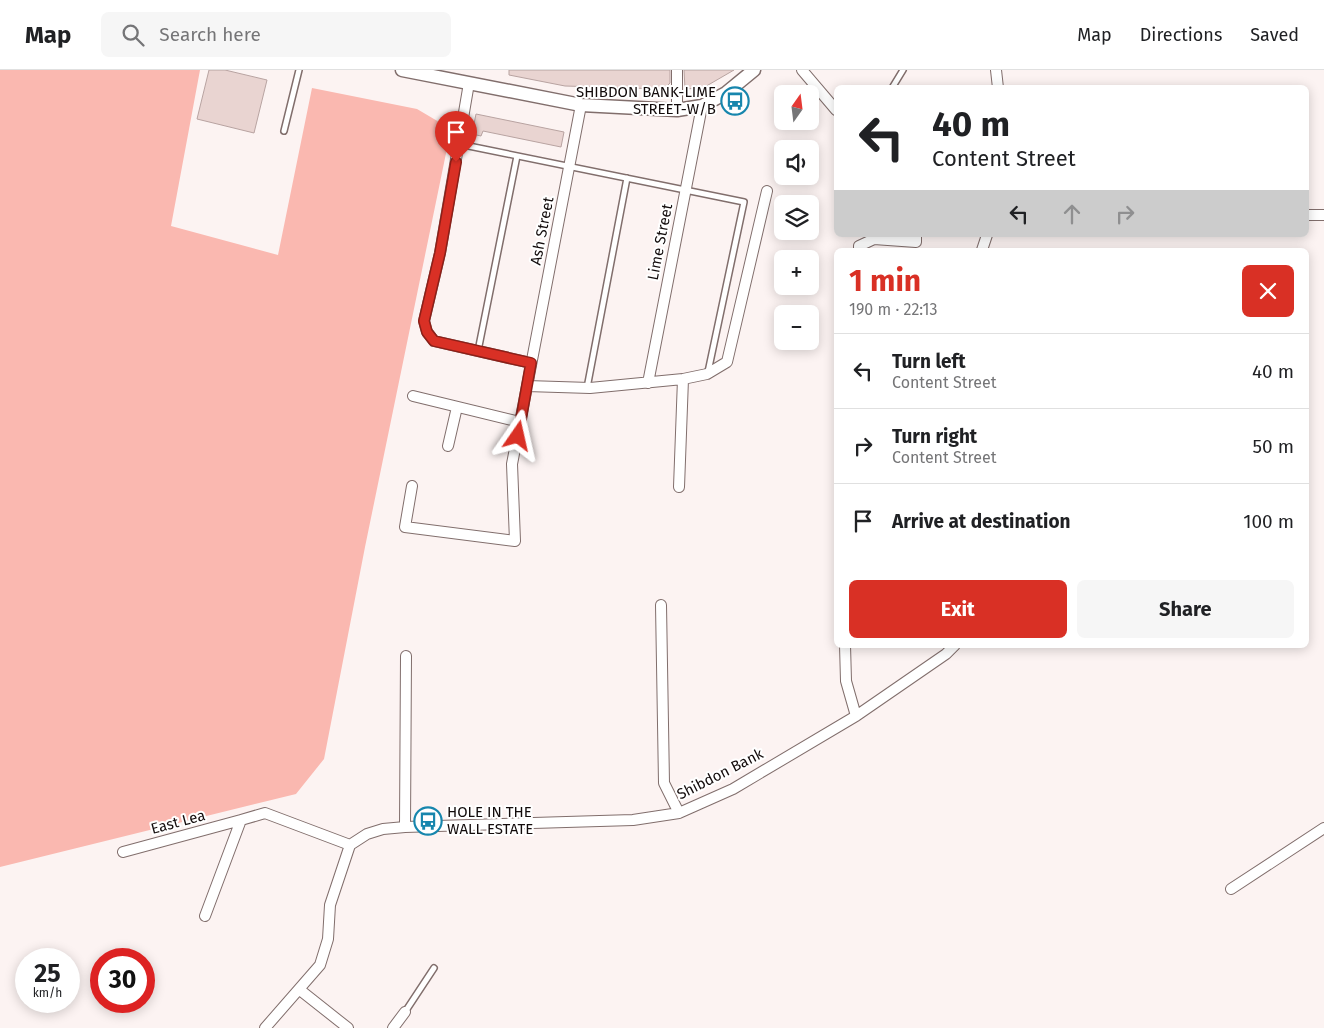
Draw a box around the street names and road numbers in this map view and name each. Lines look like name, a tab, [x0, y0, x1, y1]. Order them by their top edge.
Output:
street label: Ash Street	[527, 195, 558, 267]
street label: Lime Street	[644, 202, 676, 282]
street label: Shibdon Bank	[674, 744, 766, 803]
street label: East Lea	[149, 806, 207, 838]

